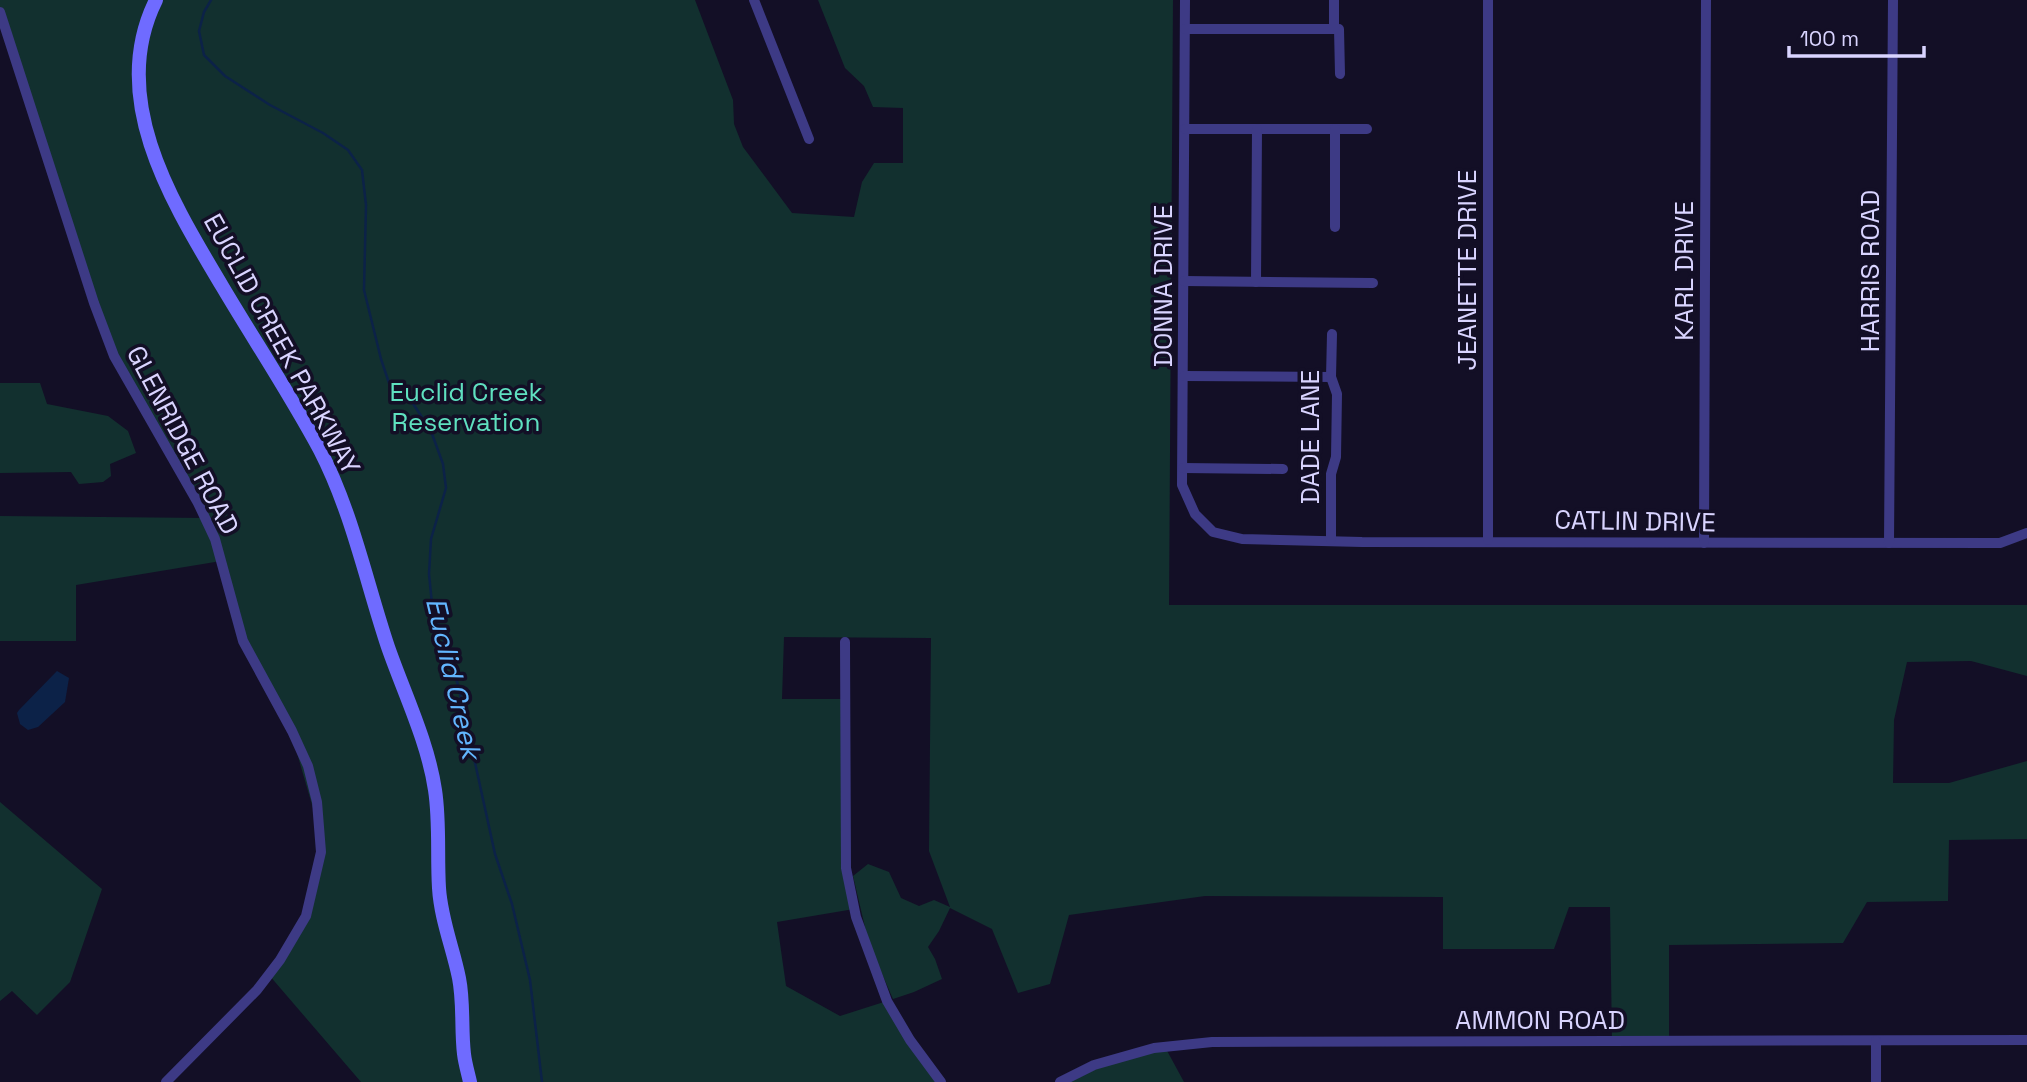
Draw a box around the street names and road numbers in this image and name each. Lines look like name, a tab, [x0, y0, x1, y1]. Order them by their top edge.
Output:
street label: JEANETTE DRIVE	[1450, 170, 1484, 370]
street label: HARRIS ROAD	[1853, 190, 1887, 352]
street label: KARL DRIVE	[1667, 201, 1701, 341]
street label: DONNA DRIVE	[1146, 205, 1180, 367]
street label: EUCLID CREEK PARKWAY	[196, 208, 368, 481]
street label: GLENRIDGE ROAD	[119, 340, 247, 540]
street label: DADE LANE	[1293, 370, 1327, 504]
street label: CATLIN DRIVE	[1554, 503, 1716, 539]
street label: AMMON ROAD	[1455, 1003, 1625, 1037]

